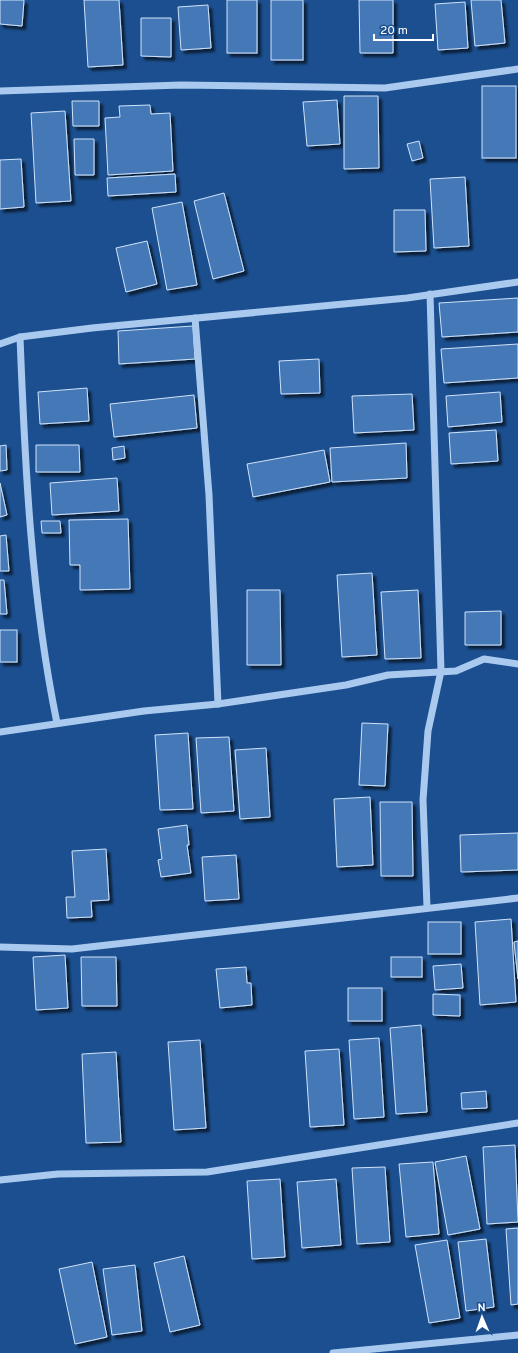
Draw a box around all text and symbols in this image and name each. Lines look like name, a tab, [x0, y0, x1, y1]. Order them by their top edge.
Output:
scale bar	[374, 16, 433, 42]
text: 20 m	[380, 23, 408, 39]
north arrow	[462, 1297, 502, 1337]
text: N	[477, 1301, 486, 1315]

